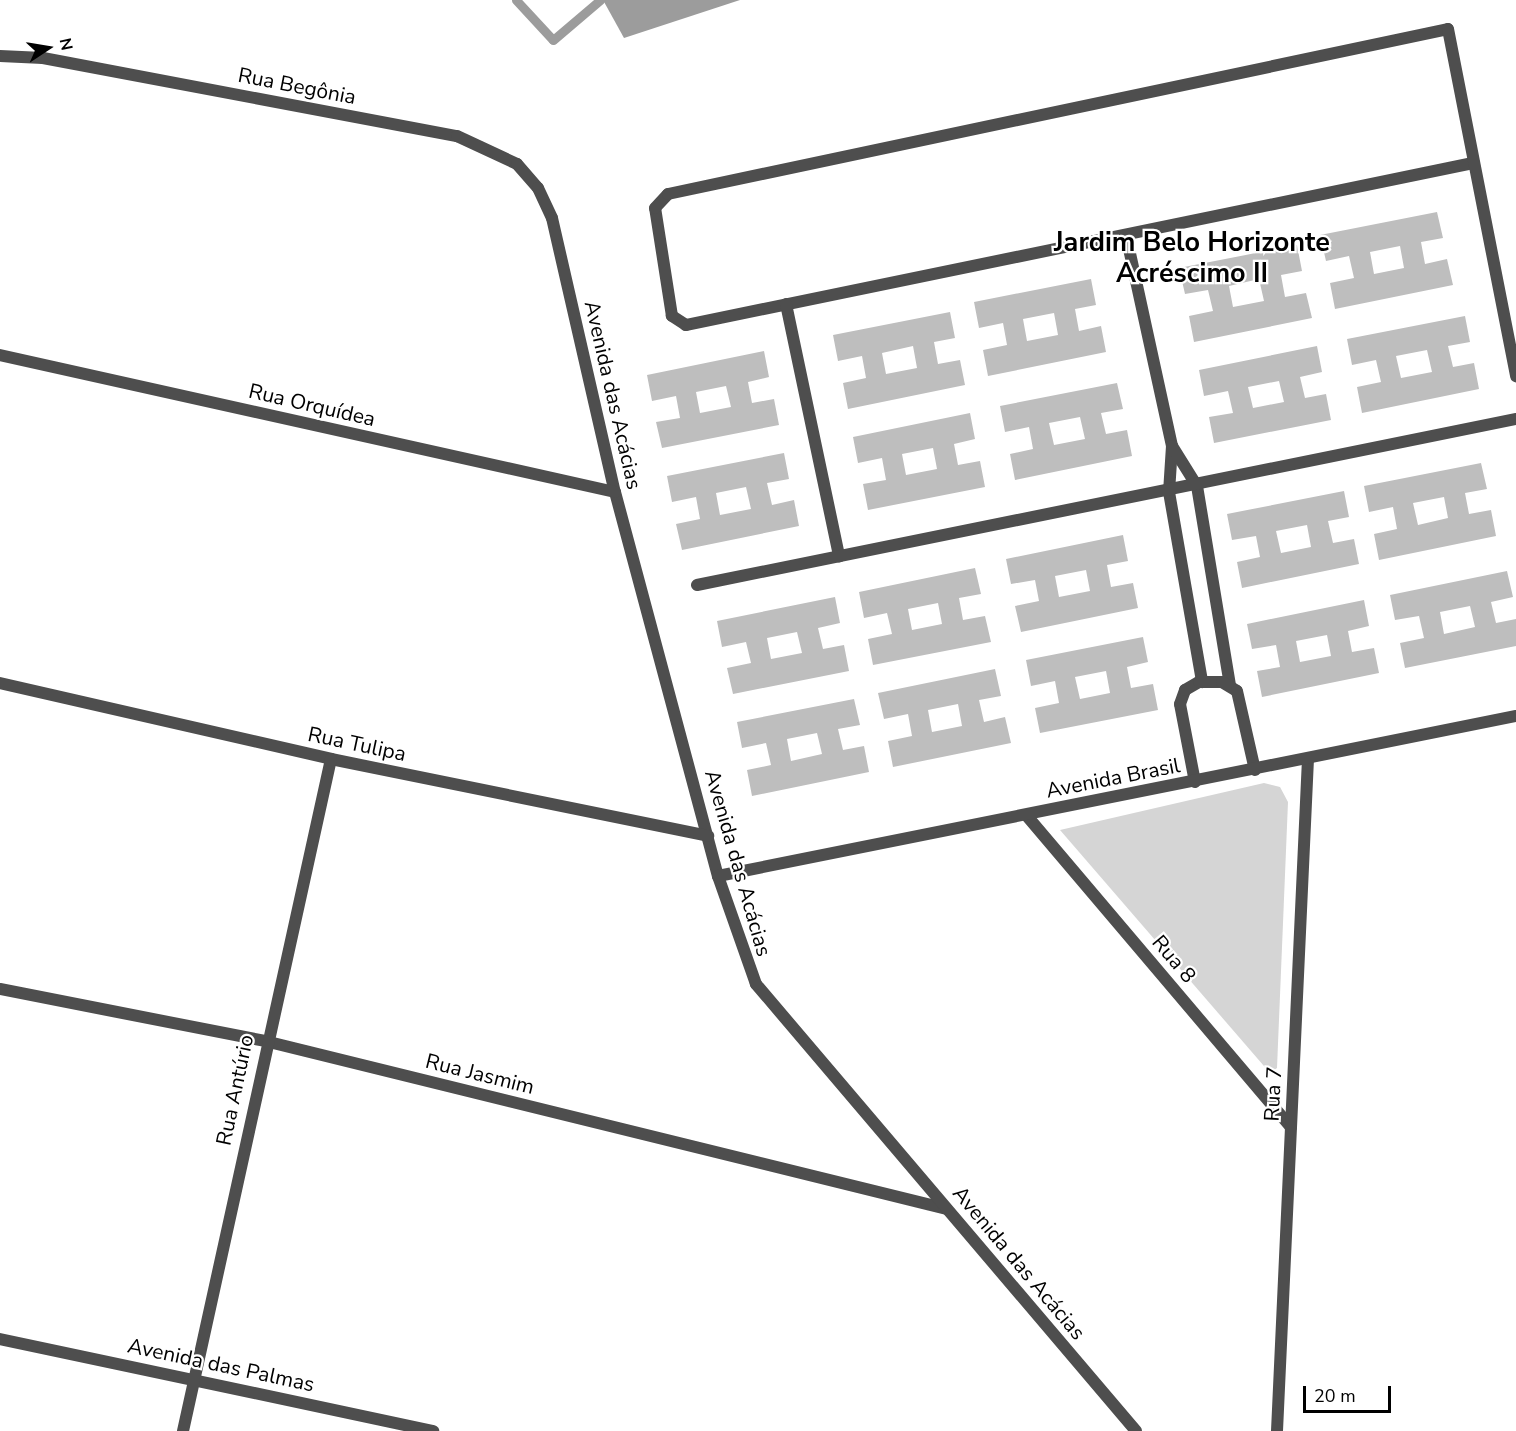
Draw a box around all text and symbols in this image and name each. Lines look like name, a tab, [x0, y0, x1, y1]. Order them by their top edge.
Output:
north arrow	[18, 18, 78, 78]
text: N	[54, 36, 78, 52]
street label: Rua Begônia	[236, 62, 358, 110]
district label: Jardim Belo Horizonte Acréscimo II	[1054, 226, 1330, 289]
street label: Avenida das Acácias	[579, 298, 647, 492]
street label: Rua Orquídea	[246, 378, 378, 432]
street label: Rua Tulipa	[306, 721, 408, 767]
street label: Avenida Brasil	[1044, 753, 1182, 803]
street label: Avenida das Acácias	[699, 767, 777, 959]
street label: Rua 8	[1147, 930, 1201, 988]
street label: Rua Antúrio	[211, 1032, 259, 1148]
street label: Rua Jasmim	[423, 1048, 537, 1100]
street label: Rua 7	[1259, 1066, 1287, 1122]
street label: Avenida das Acácias	[947, 1181, 1091, 1345]
street label: Avenida das Palmas	[125, 1333, 317, 1397]
scale bar	[1306, 1374, 1394, 1412]
text: 20 m	[1314, 1384, 1356, 1408]

